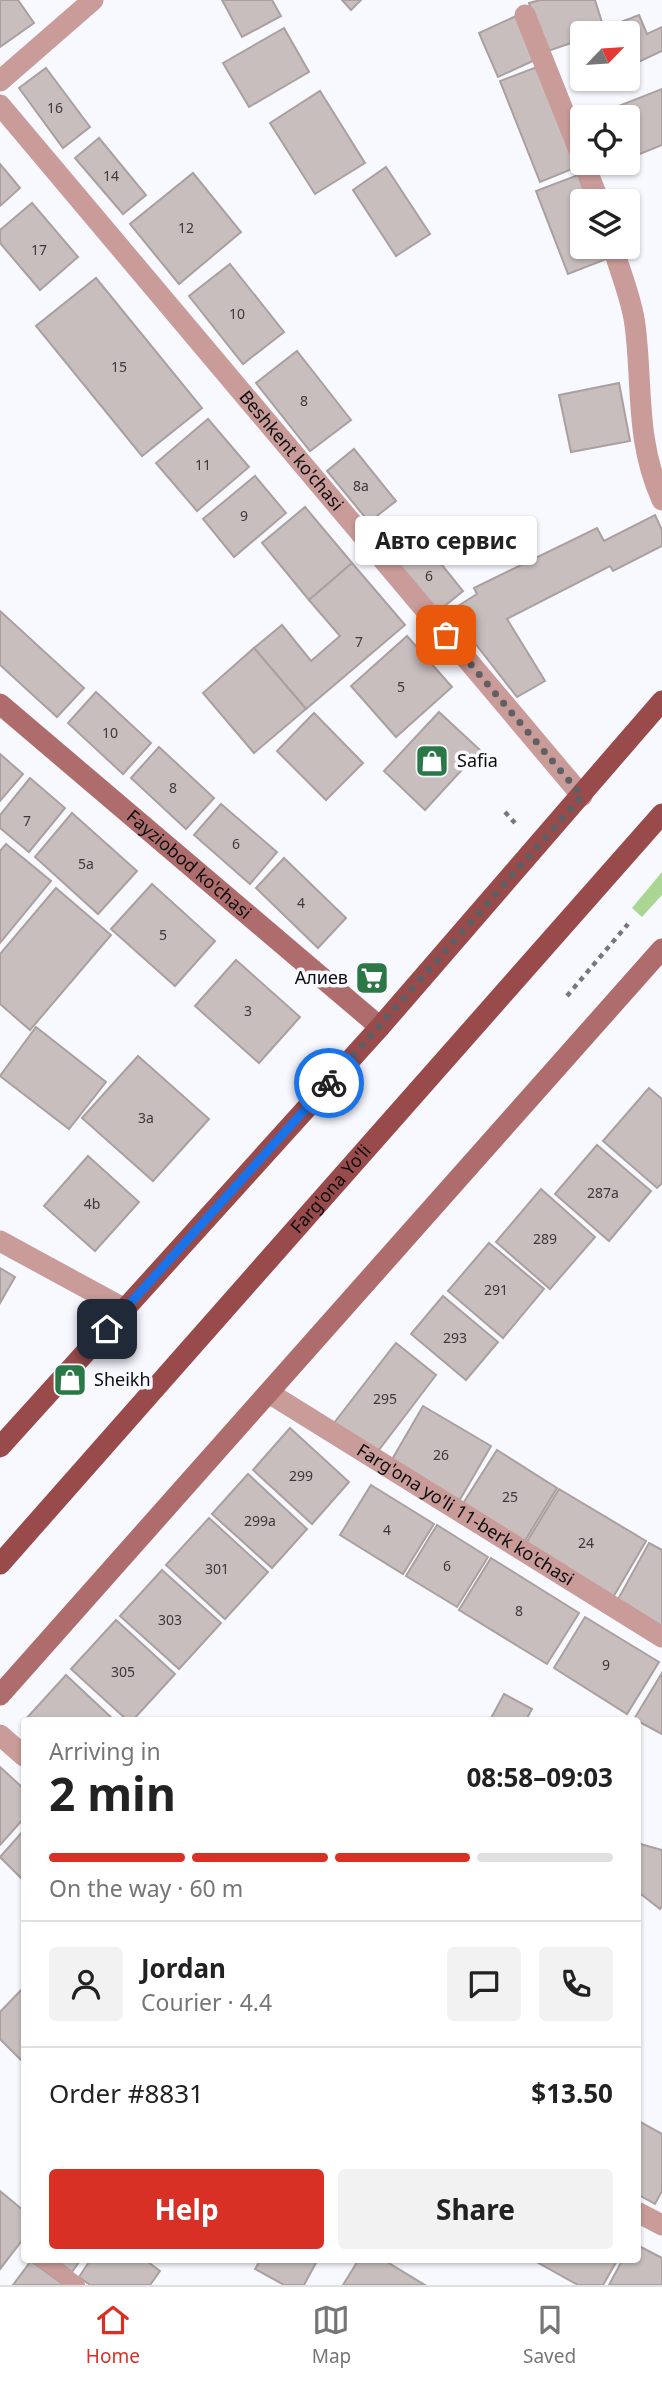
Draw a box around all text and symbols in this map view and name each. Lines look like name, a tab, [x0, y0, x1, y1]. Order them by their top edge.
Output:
north arrow	[570, 21, 640, 91]
map controls	[570, 21, 640, 259]
house number: 16	[47, 98, 63, 117]
button: locate	[570, 105, 640, 175]
house number: 14	[103, 166, 119, 185]
button: layers	[570, 189, 640, 259]
house number: 12	[178, 218, 194, 237]
house number: 17	[31, 240, 47, 259]
house number: 10	[229, 304, 245, 323]
house number: 15	[111, 357, 127, 376]
street label: Beshkent ko'chasi	[234, 385, 349, 515]
house number: 8	[300, 391, 308, 410]
house number: 11	[195, 455, 211, 474]
house number: 8a	[353, 476, 369, 495]
house number: 9	[240, 506, 248, 525]
callout: Авто сервис	[355, 516, 537, 565]
text: Авто сервис	[375, 524, 517, 556]
house number: 6	[425, 566, 433, 585]
pin	[416, 605, 476, 665]
icon: bag	[427, 616, 465, 654]
house number: 7	[355, 632, 363, 651]
house number: 5	[397, 677, 405, 696]
house number: 10	[102, 723, 118, 742]
shop icon: Safia	[413, 742, 451, 780]
place label: Safia	[457, 748, 498, 772]
house number: 8	[169, 778, 177, 797]
street label: Fayziobod ko'chasi	[122, 804, 257, 924]
house number: 7	[23, 811, 31, 830]
house number: 6	[232, 834, 240, 853]
house number: 5a	[78, 854, 94, 873]
house number: 4	[297, 893, 305, 912]
house number: 5	[159, 925, 167, 944]
supermarket icon: Алиев	[353, 959, 391, 997]
place label: Алиев	[295, 965, 348, 989]
house number: 3	[244, 1001, 252, 1020]
courier	[294, 1048, 364, 1118]
icon: bike	[310, 1064, 348, 1102]
house number: 3a	[138, 1108, 154, 1127]
street label: Farg'ona Yo'li	[284, 1139, 376, 1238]
house number: 287a	[587, 1183, 619, 1202]
house number: 4b	[84, 1194, 100, 1213]
house number: 289	[533, 1229, 557, 1248]
house number: 291	[484, 1280, 508, 1299]
pin	[77, 1299, 137, 1359]
icon: home	[88, 1310, 126, 1348]
house number: 293	[443, 1328, 467, 1347]
shop icon: Sheikh	[51, 1361, 89, 1399]
place label: Sheikh	[94, 1367, 151, 1391]
house number: 295	[373, 1389, 397, 1408]
street label: Farg'ona yo'li 11-berk ko'chasi	[353, 1437, 579, 1590]
house number: 26	[433, 1445, 449, 1464]
house number: 299	[289, 1466, 313, 1485]
house number: 25	[502, 1487, 518, 1506]
house number: 299a	[244, 1511, 276, 1530]
house number: 4	[383, 1520, 391, 1539]
house number: 24	[578, 1533, 594, 1552]
house number: 6	[443, 1556, 451, 1575]
house number: 301	[205, 1559, 229, 1578]
house number: 8	[515, 1601, 523, 1620]
house number: 303	[158, 1610, 182, 1629]
house number: 9	[602, 1655, 610, 1674]
house number: 305	[111, 1662, 135, 1681]
text: Arriving in	[49, 1735, 161, 1767]
text: 08:58–09:03	[466, 1759, 613, 1795]
text: 2 min	[49, 1762, 176, 1824]
text: On the way · 60 m	[49, 1872, 243, 1904]
button: person	[49, 1947, 123, 2021]
button: chat	[447, 1947, 521, 2021]
button: phone	[539, 1947, 613, 2021]
text: Jordan	[141, 1950, 226, 1986]
text: Courier · 4.4	[141, 1986, 272, 2018]
text: Order #8831	[49, 2075, 204, 2111]
text: $13.50	[531, 2075, 613, 2111]
button: Help	[49, 2169, 324, 2249]
button: Share	[338, 2169, 613, 2249]
tab: Home	[86, 2301, 140, 2369]
tab: Map	[312, 2301, 351, 2369]
tab: Saved	[523, 2301, 576, 2369]

